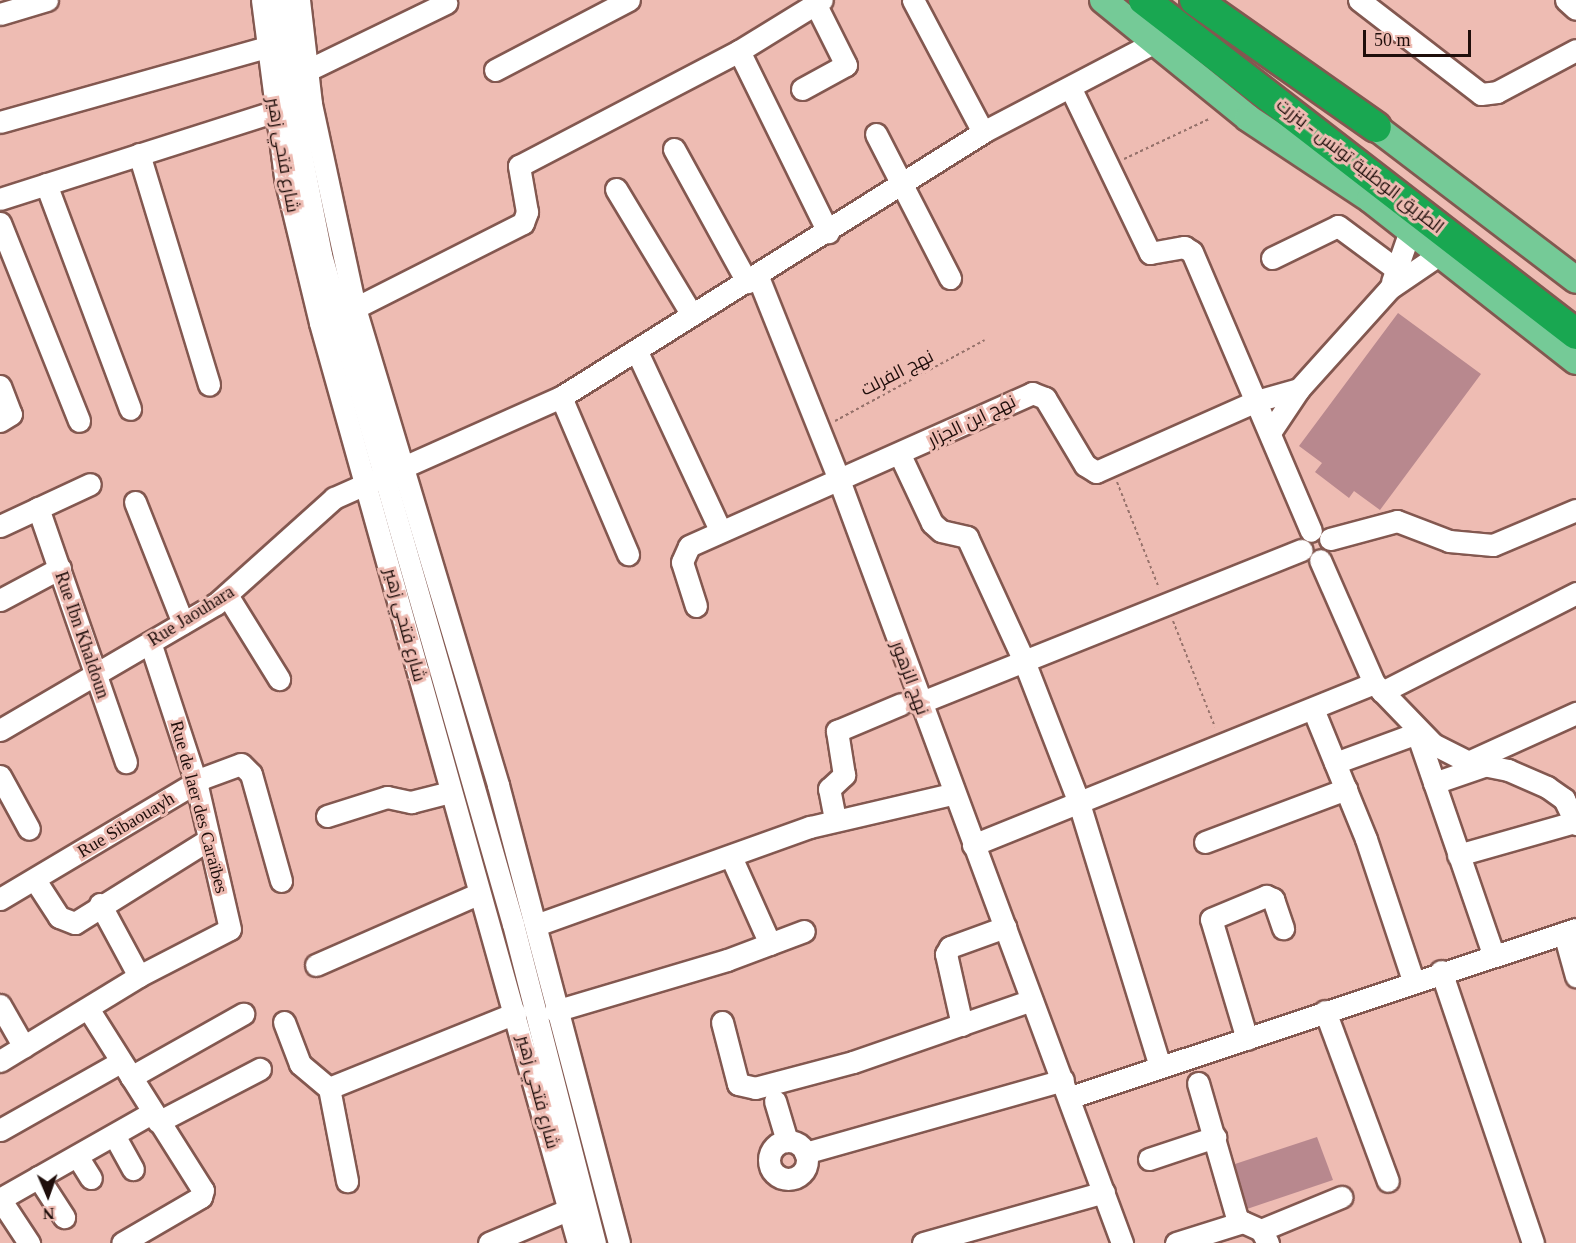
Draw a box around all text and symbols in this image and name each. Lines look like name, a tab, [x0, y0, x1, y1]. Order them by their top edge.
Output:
scale bar	[1366, 18, 1474, 56]
text: 50 m	[1374, 30, 1411, 50]
street label: الطريق الوطنية تونس - بنزرت	[1272, 94, 1448, 238]
street label: شارع فتحي زهير	[262, 96, 304, 214]
street label: نهج الفرلت	[857, 345, 937, 401]
street label: نهج ابن الجزار	[925, 391, 1019, 451]
street label: شارع فتحي زهير	[379, 566, 431, 684]
street label: Rue Ibn Khaldoun	[50, 569, 114, 701]
street label: Rue Jaouhara	[144, 581, 238, 651]
street label: نهج الزهور	[887, 638, 933, 718]
street label: Rue de laer des Caraïbes	[166, 718, 232, 896]
street label: Rue Sibaouayh	[74, 788, 178, 862]
street label: شارع فتحي زهير	[512, 1033, 564, 1151]
north arrow	[18, 1165, 78, 1225]
text: N	[43, 1205, 55, 1222]

